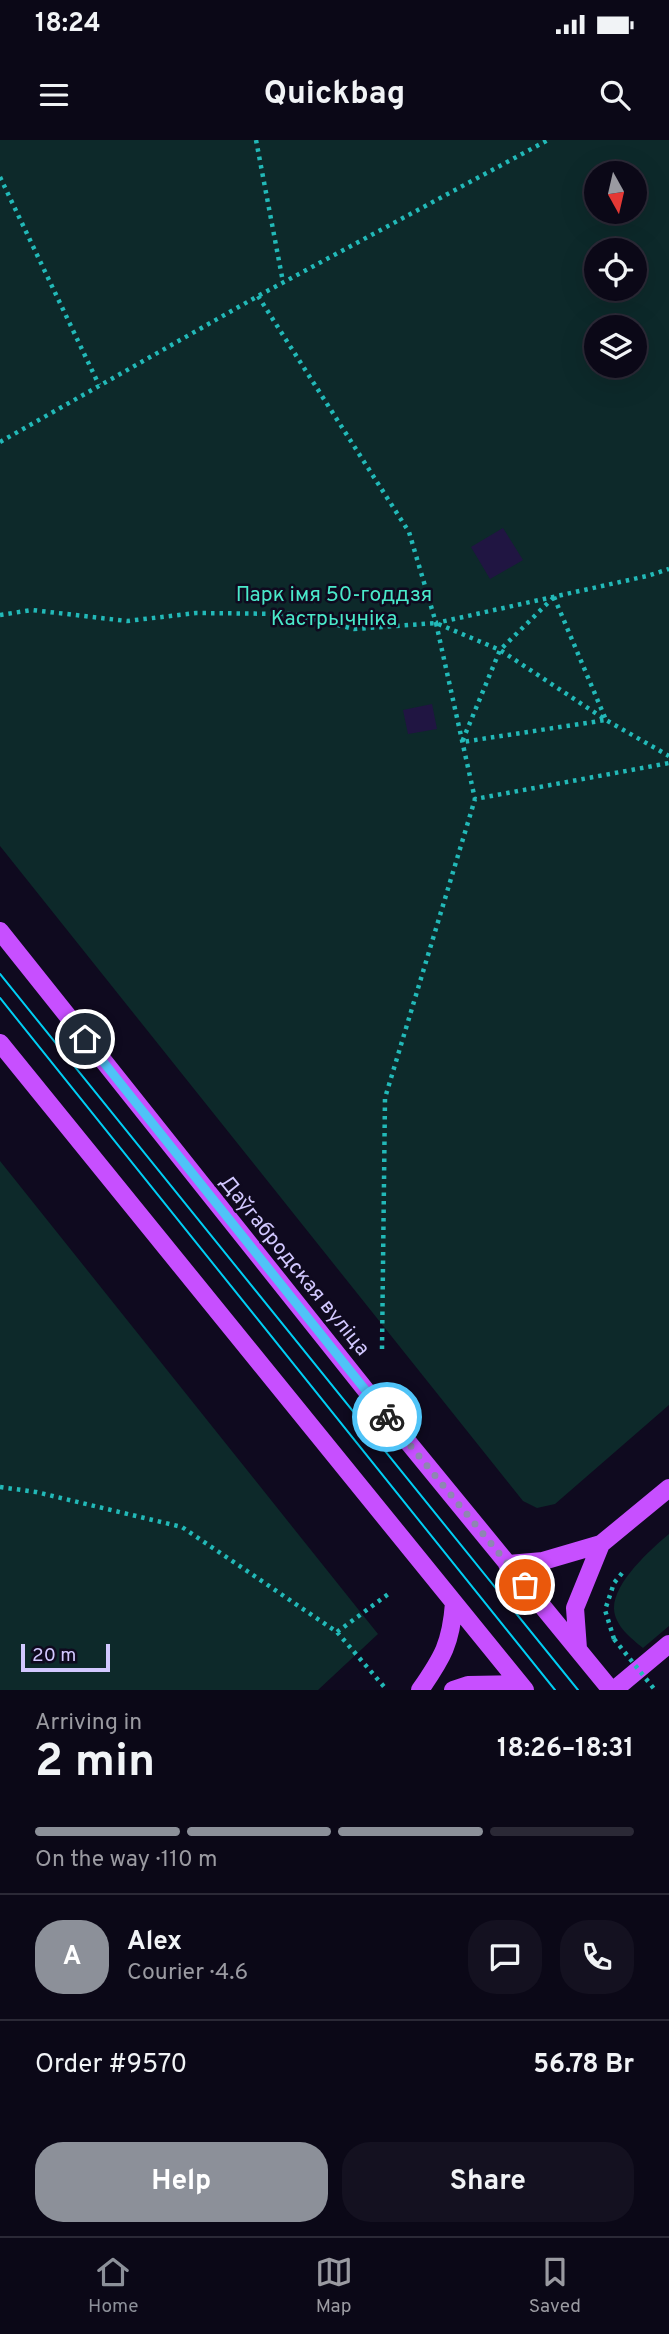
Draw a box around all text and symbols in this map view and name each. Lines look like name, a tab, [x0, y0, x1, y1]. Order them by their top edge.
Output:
text: 18:24	[35, 8, 101, 41]
text: Quickbag	[264, 75, 405, 115]
icon: menu	[35, 76, 73, 114]
icon: search	[596, 76, 634, 114]
north arrow	[584, 161, 648, 224]
map controls	[584, 161, 647, 378]
button: locate	[584, 238, 647, 301]
button: layers	[584, 315, 647, 378]
park label: Парк імя 50-годдзя Кастрычніка	[236, 582, 432, 633]
pin	[55, 1009, 115, 1069]
icon: home	[66, 1020, 104, 1058]
street label: Даўгабродская вуліца	[213, 1170, 375, 1362]
courier	[352, 1382, 422, 1452]
icon: bike	[368, 1398, 406, 1436]
pin	[495, 1555, 555, 1615]
icon: bag	[506, 1566, 544, 1604]
scale bar	[21, 1641, 110, 1673]
text: 20 m	[32, 1644, 76, 1668]
text: Arriving in	[35, 1709, 142, 1738]
text: 18:26–18:31	[497, 1733, 634, 1766]
text: 2 min	[35, 1734, 155, 1793]
text: On the way · 110 m	[35, 1846, 218, 1875]
button: chat	[468, 1920, 542, 1994]
button: phone	[560, 1920, 634, 1994]
text: Alex	[127, 1926, 182, 1959]
text: A	[63, 1941, 81, 1974]
text: Courier · 4.6	[127, 1959, 248, 1988]
text: Order #9570	[35, 2049, 187, 2082]
text: 56.78 Br	[533, 2049, 634, 2082]
button: Help	[35, 2142, 328, 2222]
button: Share	[342, 2142, 634, 2222]
tab: Home	[88, 2253, 139, 2319]
tab: Map	[315, 2253, 353, 2319]
tab: Saved	[529, 2253, 581, 2319]

